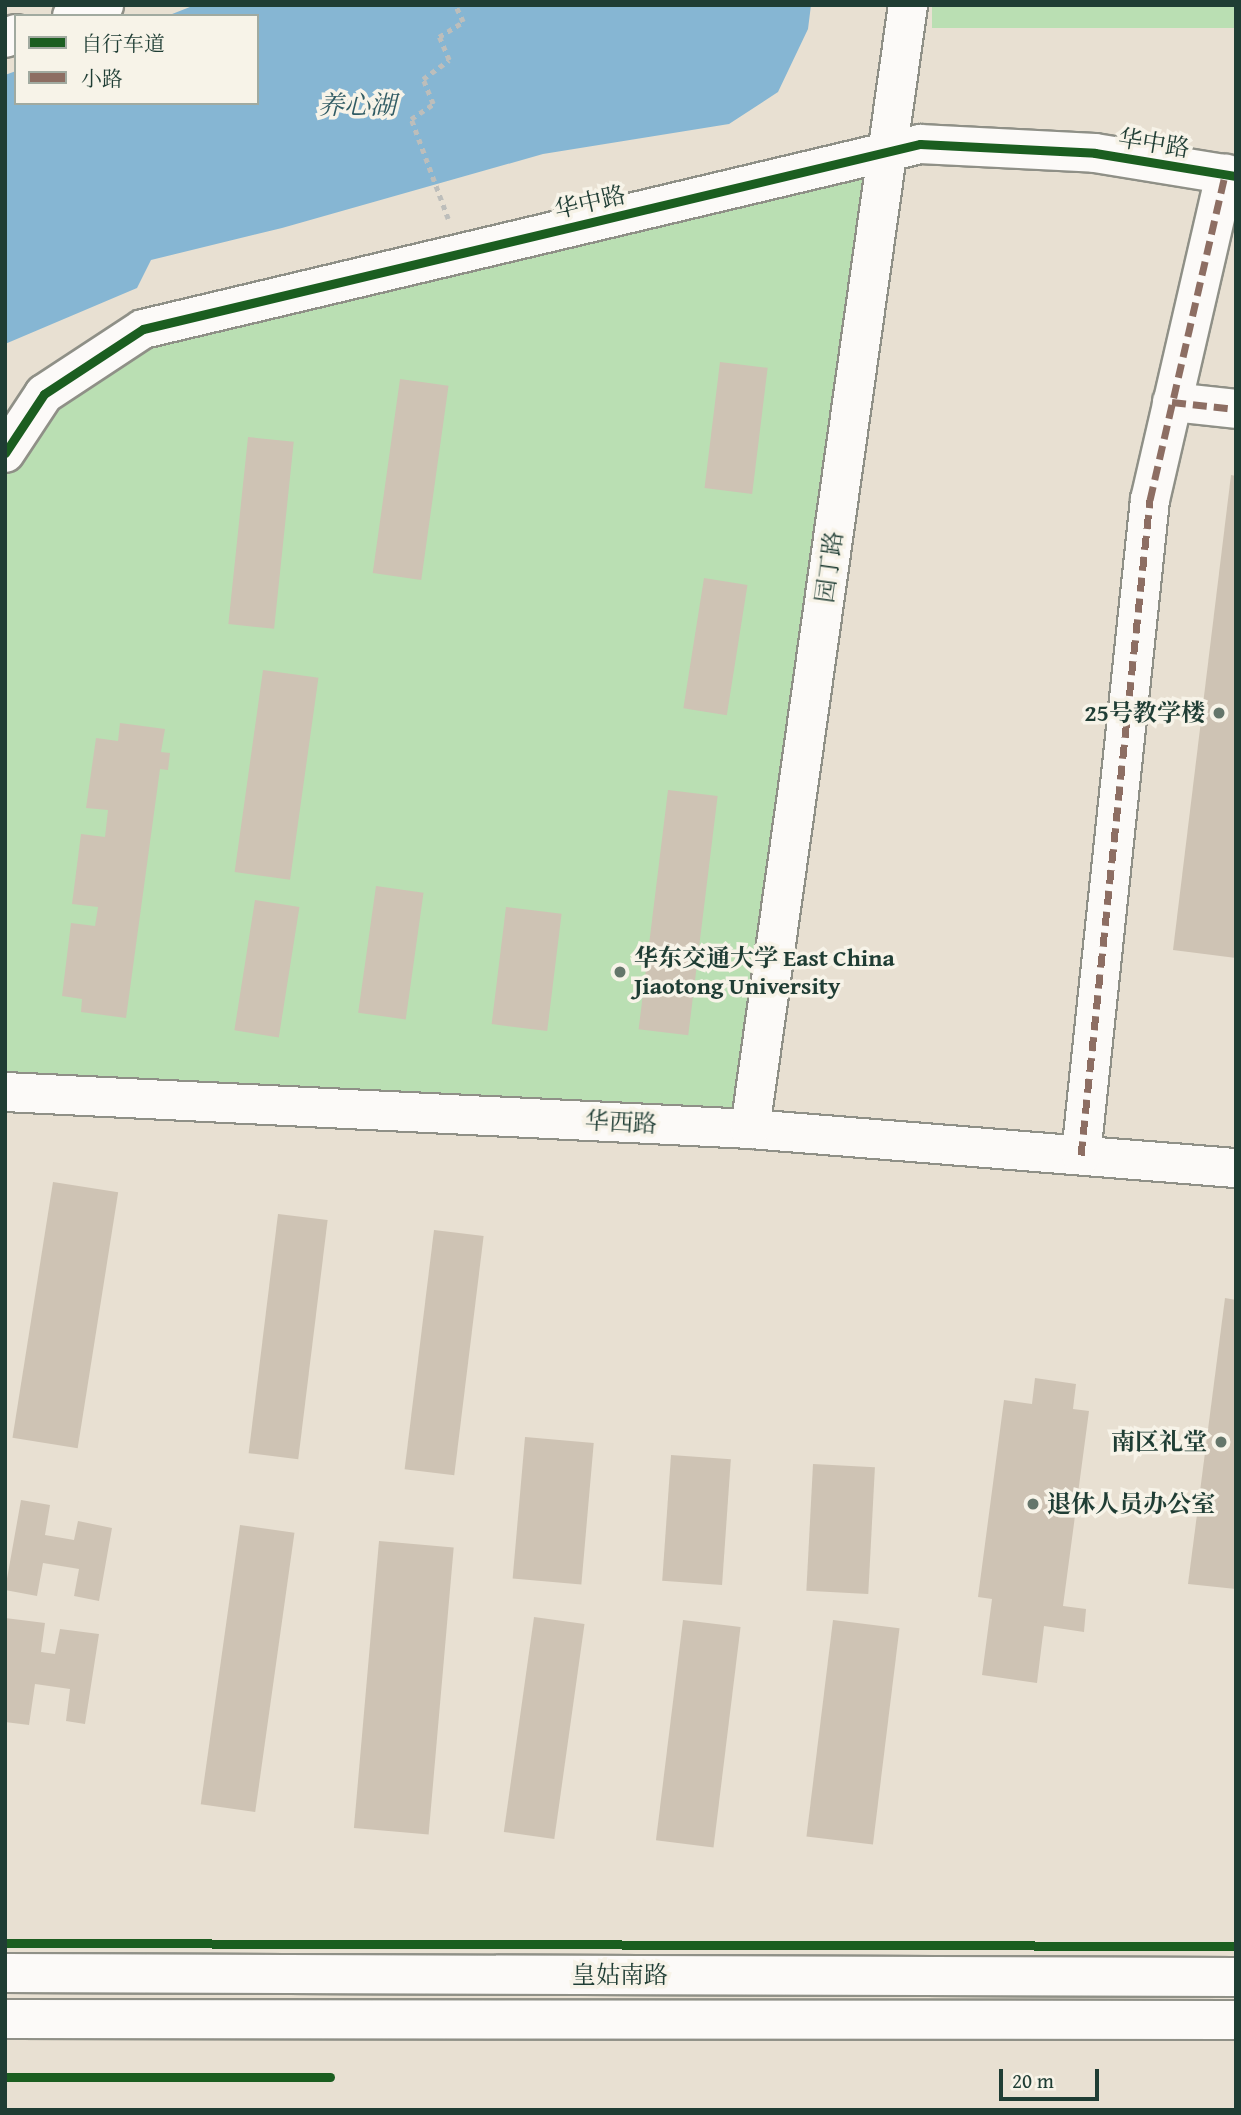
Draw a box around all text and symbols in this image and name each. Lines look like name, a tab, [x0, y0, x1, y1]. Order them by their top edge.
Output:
legend	[14, 14, 259, 105]
text: 自行车道	[81, 28, 165, 59]
text: 小路	[81, 63, 123, 94]
water label: 养心湖	[318, 89, 396, 121]
street label: 华中路	[1116, 123, 1192, 163]
street label: 华中路	[552, 180, 628, 224]
street label: 园丁路	[810, 529, 848, 605]
place label: 25号教学楼	[1084, 699, 1205, 727]
marker: 25号教学楼	[1211, 705, 1227, 721]
place label: 华东交通大学 East China Jiaotong University	[634, 944, 895, 1000]
marker: 华东交通大学 East China Jiaotong University	[612, 964, 628, 980]
street label: 华西路	[584, 1106, 658, 1138]
place label: 南区礼堂	[1111, 1428, 1207, 1456]
marker: 南区礼堂	[1213, 1434, 1229, 1450]
place label: 退休人员办公室	[1047, 1490, 1215, 1518]
marker: 退休人员办公室	[1025, 1496, 1041, 1512]
street label: 皇姑南路	[572, 1961, 668, 1989]
scale bar	[1003, 2056, 1103, 2100]
text: 20 m	[1012, 2065, 1054, 2096]

